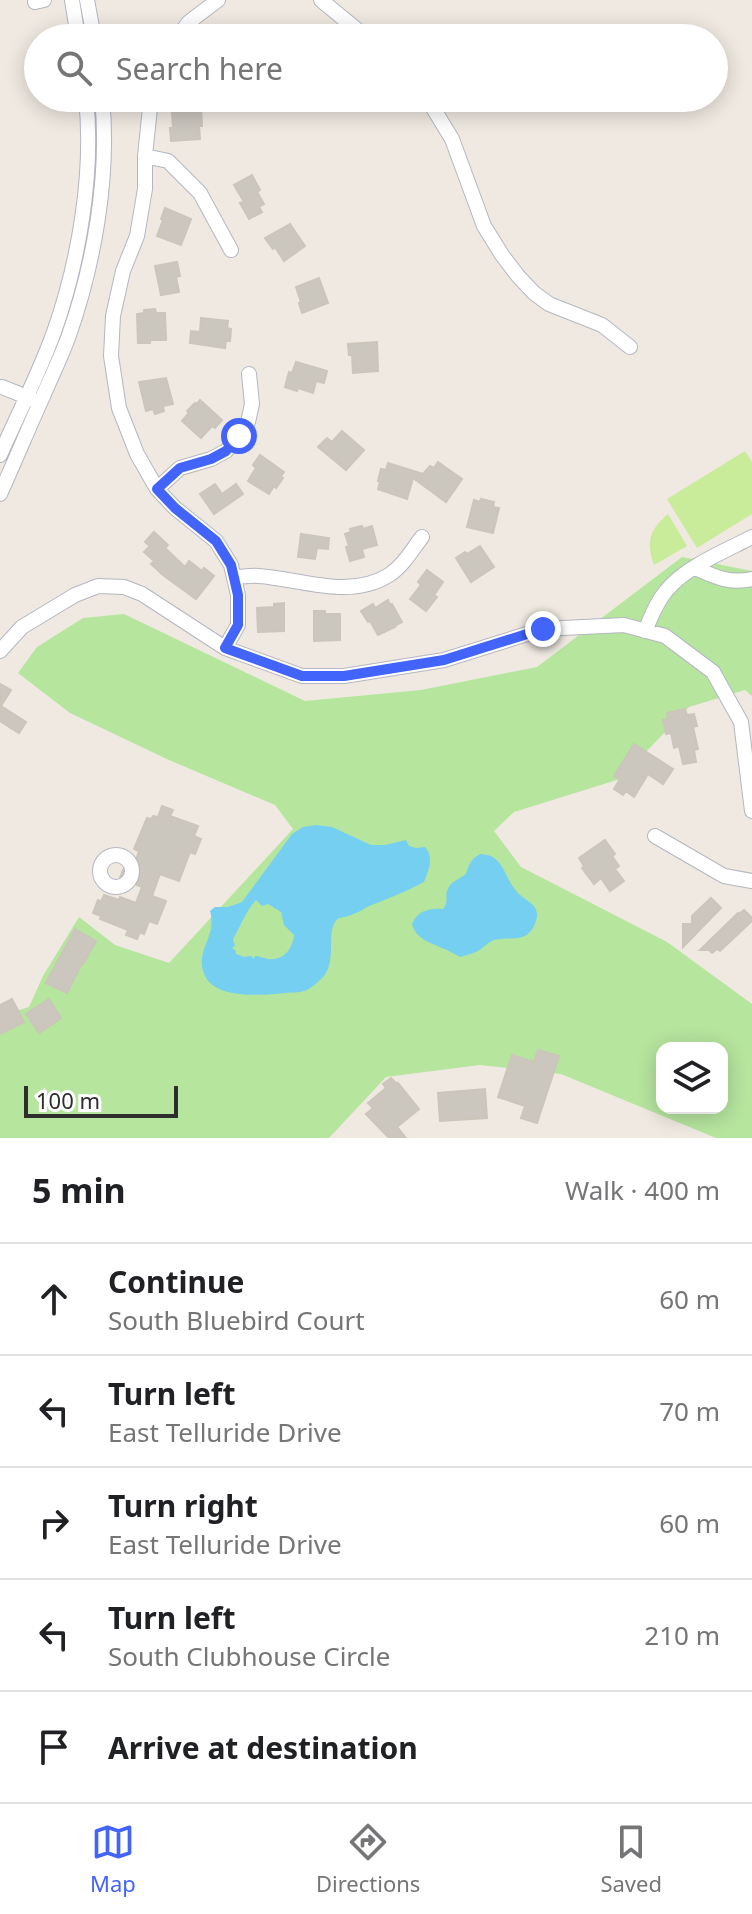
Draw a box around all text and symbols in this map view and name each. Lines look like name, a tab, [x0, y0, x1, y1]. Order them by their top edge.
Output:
search box	[24, 24, 728, 112]
icon: search	[52, 46, 96, 90]
text: Search here	[116, 48, 283, 89]
route start	[221, 418, 257, 454]
route end	[525, 611, 561, 647]
map controls	[656, 1042, 728, 1114]
button: layers	[656, 1042, 728, 1114]
scale bar	[24, 1082, 178, 1118]
text: 100 m	[36, 1085, 100, 1115]
text: 5 min	[32, 1167, 126, 1213]
text: Walk · 400 m	[565, 1172, 720, 1208]
text: Continue	[108, 1261, 244, 1302]
icon: ahead	[32, 1277, 76, 1321]
text: 60 m	[659, 1281, 720, 1317]
text: South Bluebird Court	[108, 1302, 365, 1338]
text: Turn left	[108, 1373, 236, 1414]
icon: left	[32, 1389, 76, 1433]
text: 70 m	[659, 1393, 720, 1429]
text: East Telluride Drive	[108, 1414, 342, 1450]
text: Turn right	[108, 1485, 258, 1526]
icon: right	[32, 1501, 76, 1545]
text: 60 m	[659, 1505, 720, 1541]
text: East Telluride Drive	[108, 1526, 342, 1562]
text: Turn left	[108, 1597, 236, 1638]
icon: left	[32, 1613, 76, 1657]
text: 210 m	[644, 1617, 720, 1653]
text: South Clubhouse Circle	[108, 1638, 390, 1674]
icon: arrive	[32, 1725, 76, 1769]
text: Arrive at destination	[108, 1727, 418, 1768]
tab: Map	[90, 1820, 136, 1898]
tab: Directions	[316, 1820, 420, 1898]
tab: Saved	[600, 1820, 662, 1898]

